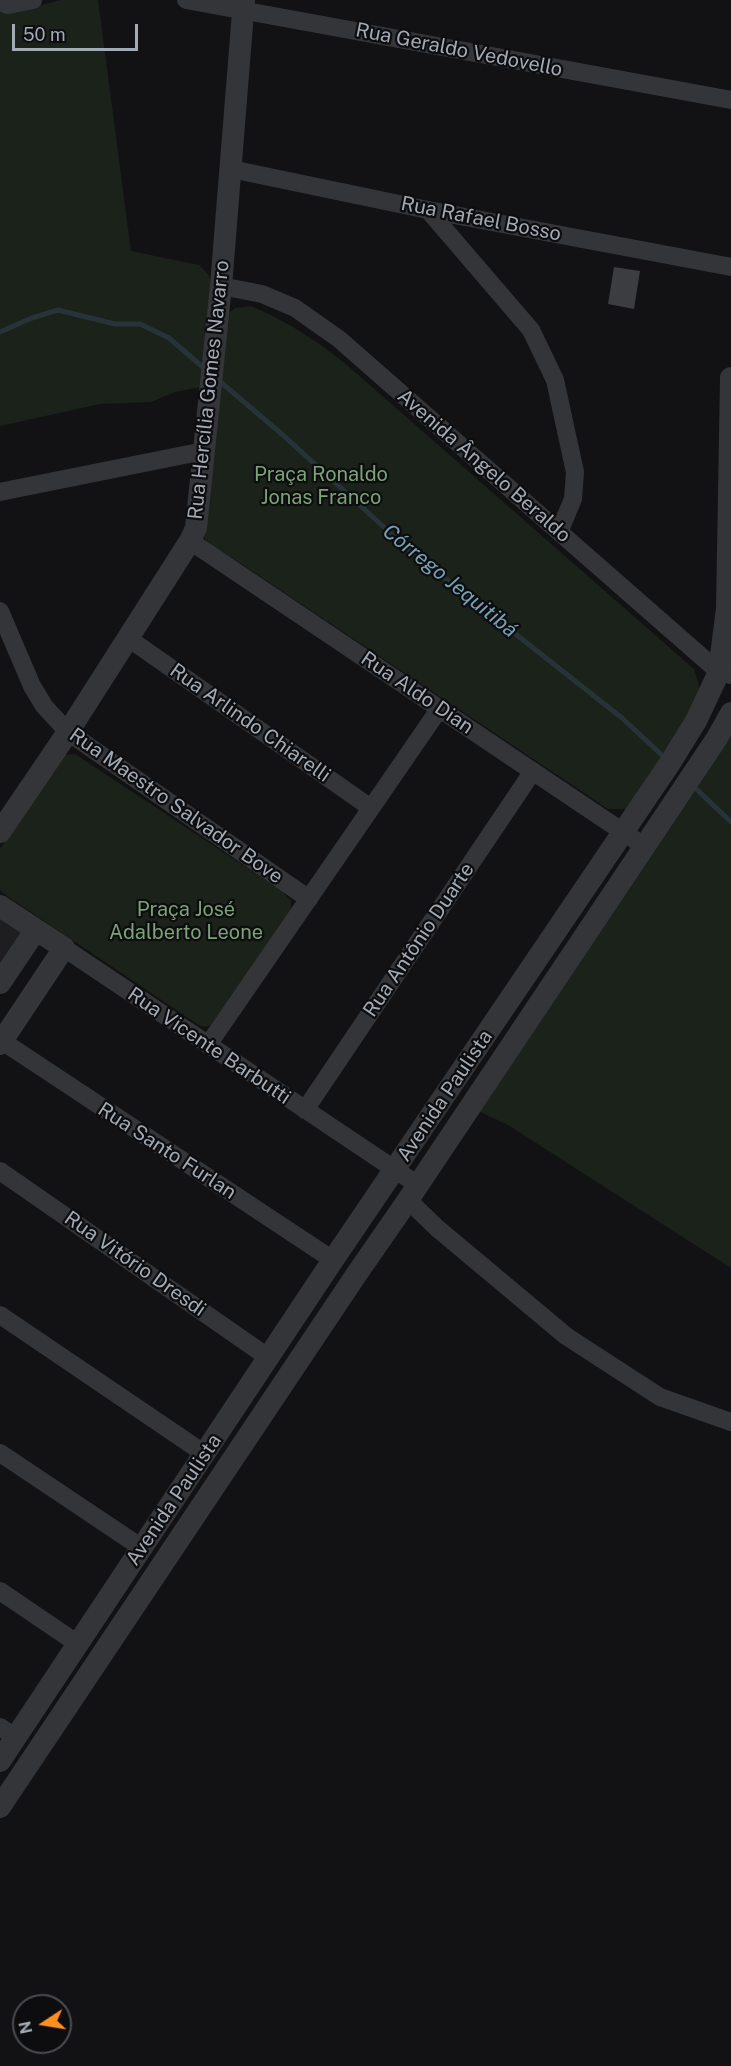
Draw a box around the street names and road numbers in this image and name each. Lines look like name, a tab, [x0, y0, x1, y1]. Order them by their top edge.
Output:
street label: Rua Geraldo Vedovello	[354, 18, 564, 82]
street label: Rua Rafael Bosso	[399, 192, 563, 246]
street label: Rua Hercília Gomes Navarro	[183, 259, 235, 521]
street label: Avenida Ângelo Beraldo	[393, 384, 575, 548]
street label: Rua Aldo Dian	[356, 647, 478, 739]
street label: Rua Arlindo Chiarelli	[165, 659, 335, 787]
street label: Rua Maestro Salvador Bove	[65, 723, 287, 889]
street label: Rua Antônio Duarte	[359, 858, 479, 1022]
street label: Rua Vicente Barbutti	[123, 982, 295, 1110]
street label: Avenida Paulista	[392, 1026, 498, 1166]
street label: Rua Santo Furlan	[93, 1097, 241, 1205]
street label: Rua Vitório Dresdi	[60, 1206, 210, 1322]
street label: Avenida Paulista	[121, 1430, 227, 1570]

